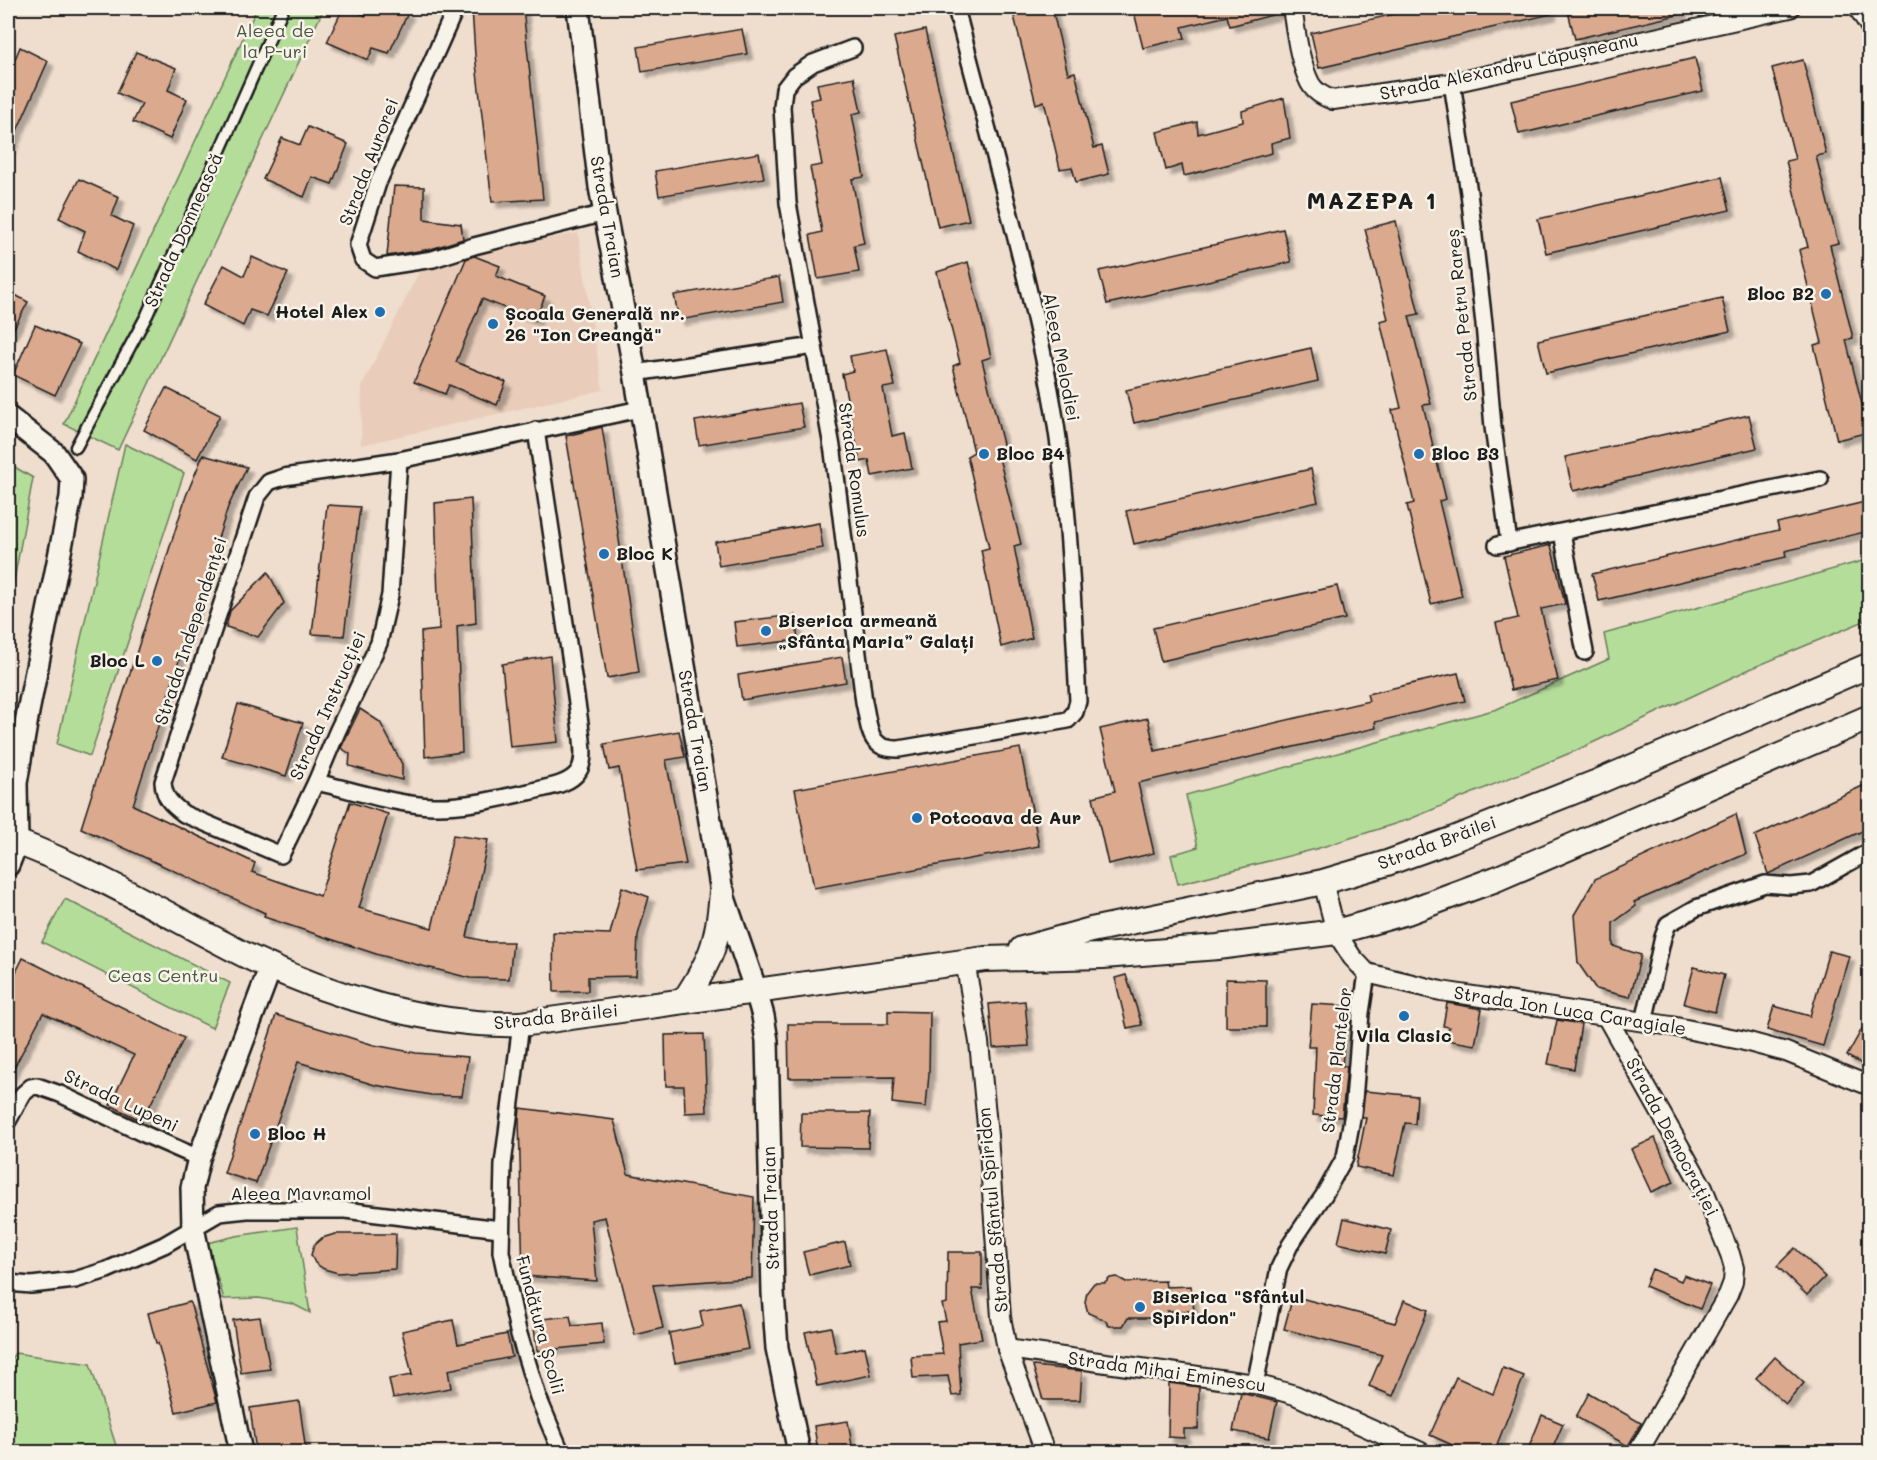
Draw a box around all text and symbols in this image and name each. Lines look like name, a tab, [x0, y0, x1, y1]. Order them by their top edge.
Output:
park label: Aleea de la P-uri	[236, 18, 314, 63]
street label: Strada Alexandru Lăpușneanu	[1377, 27, 1640, 105]
street label: Strada Aurorei	[333, 95, 403, 229]
street label: Strada Domnească	[138, 148, 228, 311]
street label: Strada Traian	[585, 154, 631, 280]
district label: MAZEPA 1	[1306, 184, 1438, 215]
street label: Strada Petru Rareș	[1440, 228, 1482, 402]
place label: Bloc B2	[1747, 281, 1814, 305]
marker: Bloc B2	[1819, 287, 1833, 301]
street label: Aleea Melodiei	[1038, 290, 1086, 423]
place label: Hotel Alex	[275, 299, 368, 323]
place label: Școala Generală nr. 26 "Ion Creangă"	[505, 301, 685, 346]
marker: Hotel Alex	[373, 305, 387, 319]
marker: Școala Generală nr. 26 "Ion Creangă"	[486, 317, 500, 331]
street label: Strada Romulus	[834, 401, 876, 539]
place label: Bloc B4	[996, 441, 1065, 465]
place label: Bloc B3	[1431, 441, 1499, 465]
marker: Bloc B4	[977, 447, 991, 461]
marker: Bloc B3	[1412, 447, 1426, 461]
street label: Strada Independenței	[148, 534, 232, 728]
place label: Bloc K	[616, 541, 673, 565]
marker: Bloc K	[597, 547, 611, 561]
place label: Biserica armeană „Sfânta Maria” Galați	[778, 608, 975, 654]
marker: Biserica armeană „Sfânta Maria” Galați	[759, 624, 773, 638]
street label: Strada Instrucției	[283, 627, 371, 784]
place label: Bloc L	[89, 648, 145, 672]
marker: Bloc L	[150, 654, 164, 668]
street label: Strada Traian	[673, 668, 719, 794]
place label: Potcoava de Aur	[929, 805, 1081, 829]
street label: Strada Brăilei	[1374, 809, 1499, 875]
marker: Potcoava de Aur	[910, 811, 924, 825]
park label: Ceas Centru	[108, 963, 218, 987]
street label: Strada Ion Luca Caragiale	[1452, 980, 1688, 1040]
street label: Strada Plantelor	[1315, 986, 1357, 1134]
street label: Strada Brăilei	[493, 998, 619, 1034]
marker: Vila Clasic	[1397, 1009, 1411, 1023]
place label: Vila Clasic	[1356, 1023, 1452, 1047]
street label: Strada Democrației	[1621, 1053, 1725, 1220]
street label: Strada Lupeni	[60, 1063, 183, 1137]
street label: Strada Sfântul Spiridon	[971, 1107, 1013, 1314]
place label: Bloc H	[267, 1121, 327, 1145]
marker: Bloc H	[248, 1127, 262, 1141]
street label: Strada Traian	[756, 1146, 784, 1270]
street label: Aleea Mavramol	[230, 1181, 372, 1205]
street label: Fundătura Școlii	[511, 1252, 571, 1397]
place label: Biserica "Sfântul Spiridon"	[1152, 1284, 1304, 1329]
marker: Biserica "Sfântul Spiridon"	[1133, 1300, 1147, 1314]
street label: Strada Mihai Eminescu	[1067, 1345, 1268, 1397]

